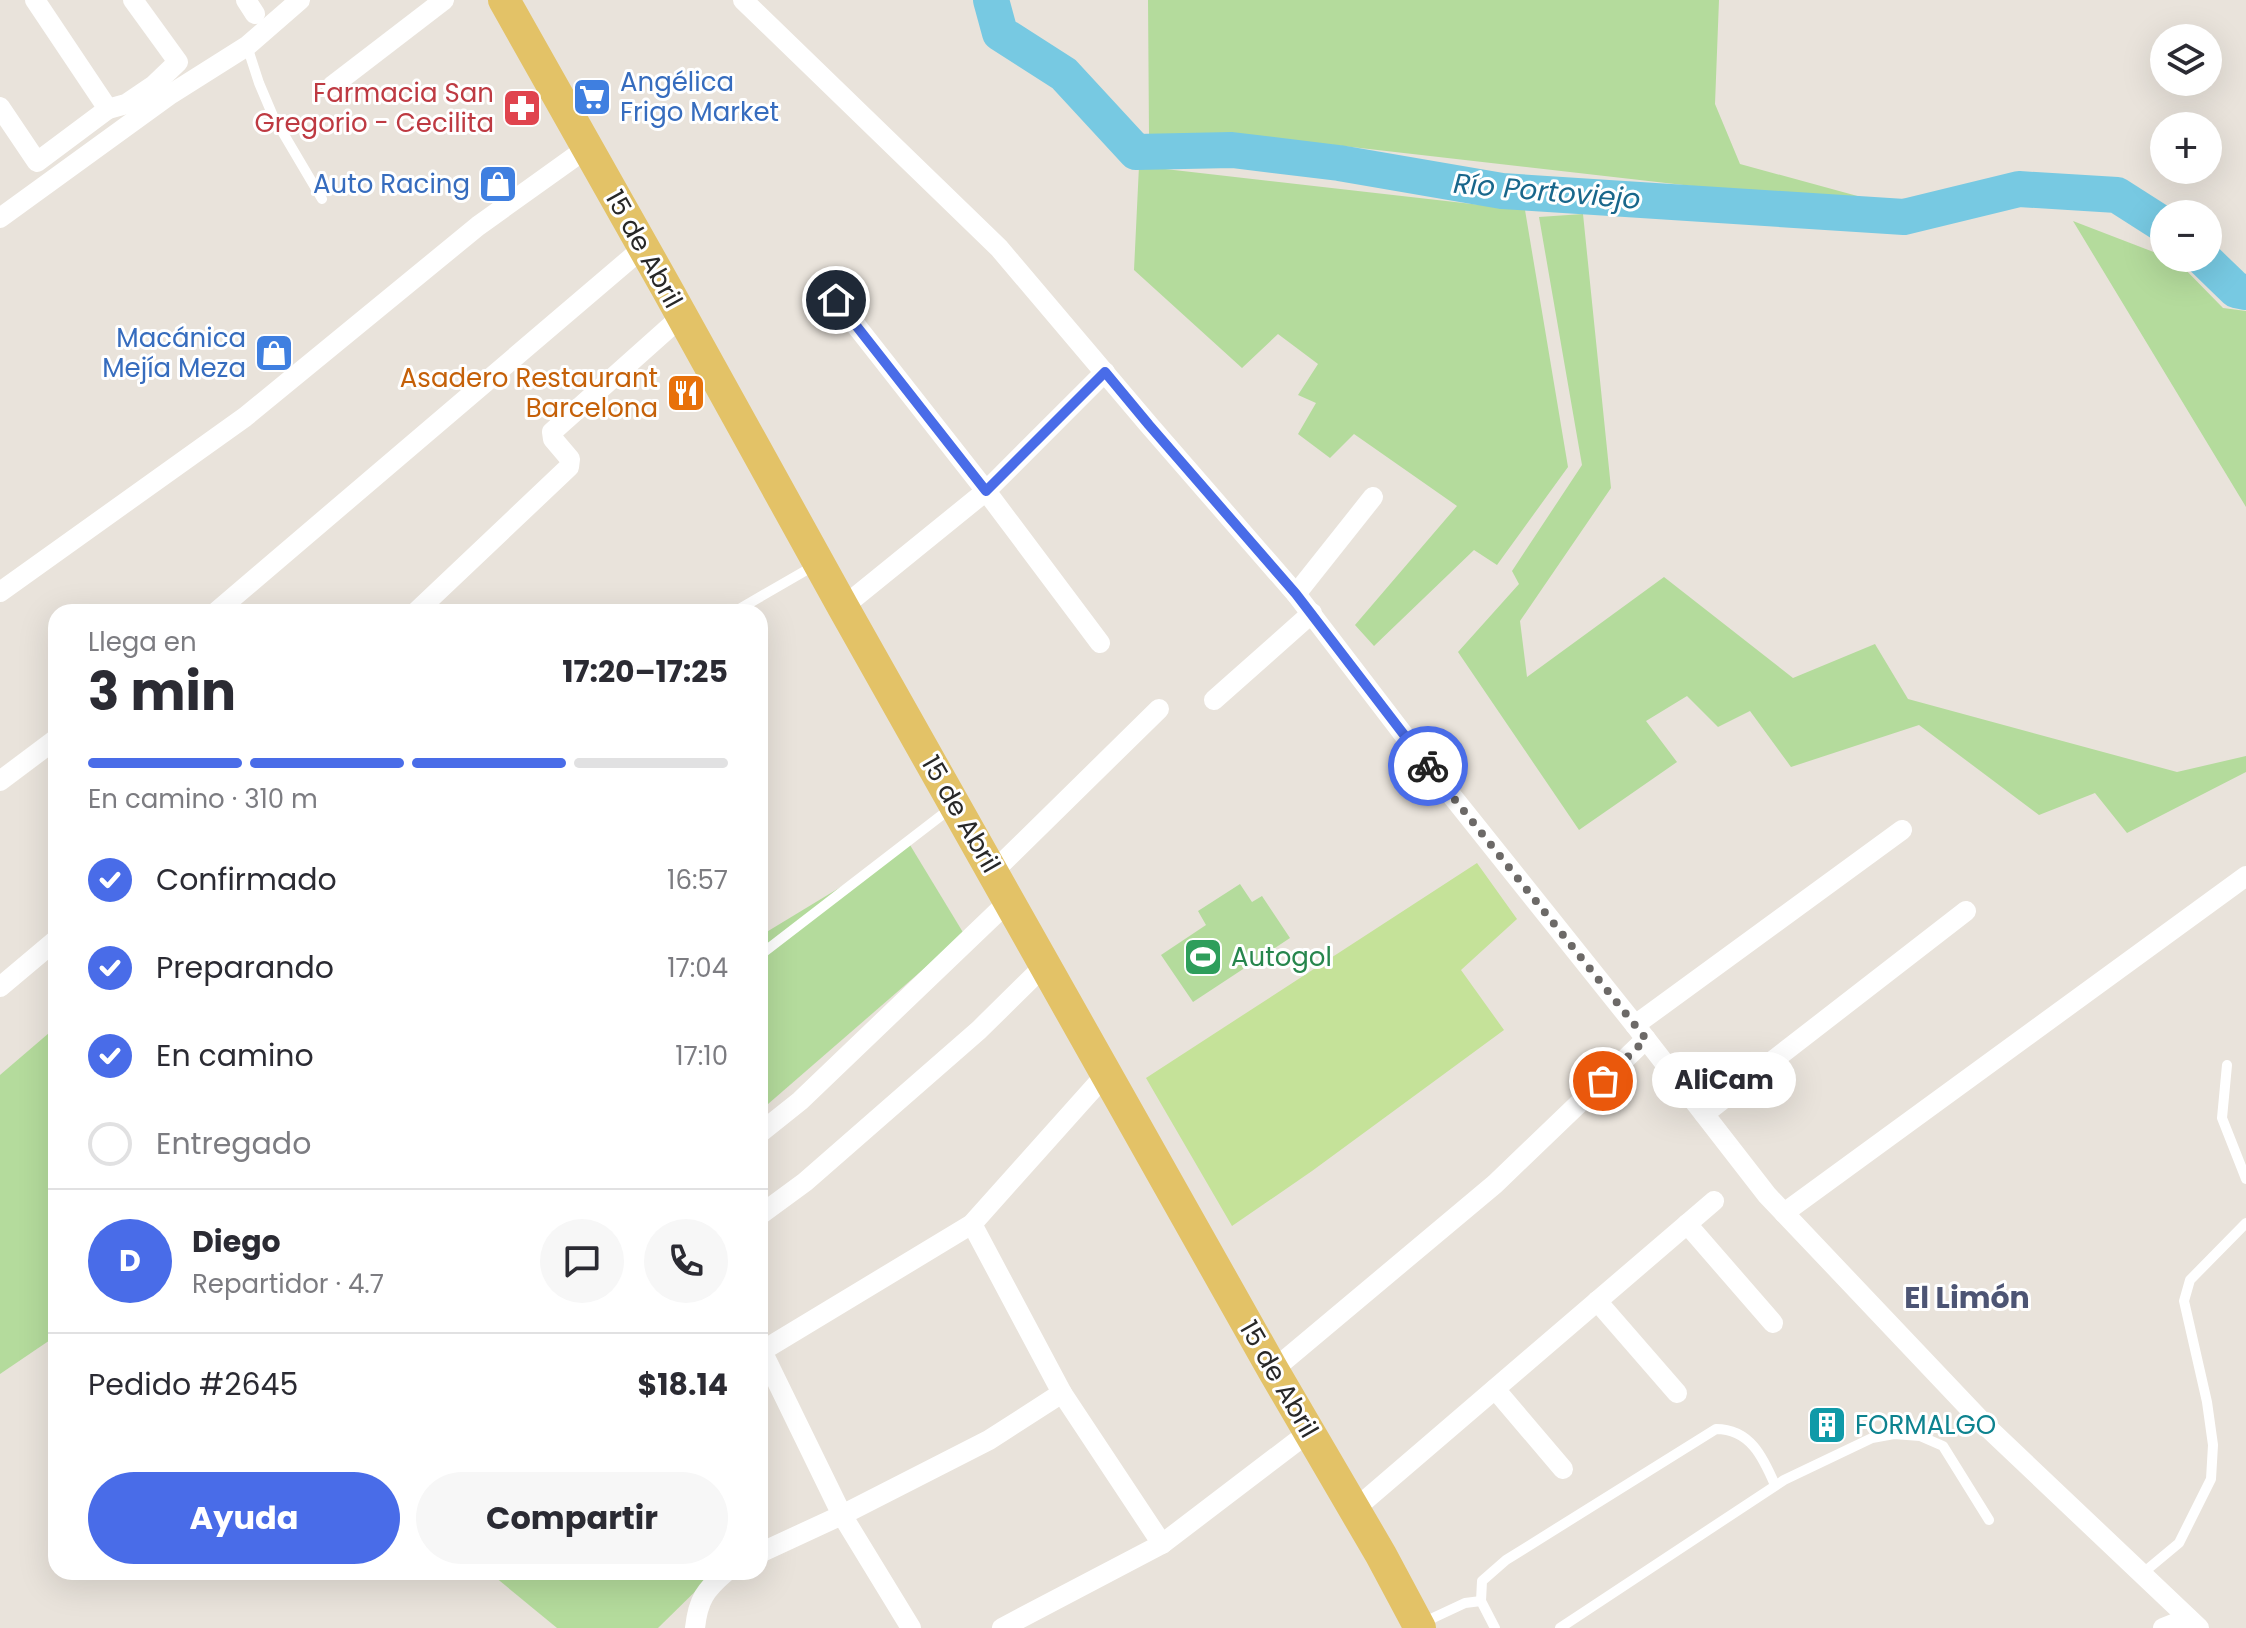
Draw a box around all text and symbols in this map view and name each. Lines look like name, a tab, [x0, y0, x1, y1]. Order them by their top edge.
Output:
map controls	[2150, 24, 2222, 272]
button: layers	[2150, 24, 2222, 96]
place label: Angélica Frigo Market	[620, 64, 779, 130]
place label: Farmacia San Gregorio - Cecilita	[255, 75, 494, 141]
supermarket icon: Angélica Frigo Market	[571, 76, 613, 118]
pharmacy icon: Farmacia San Gregorio - Cecilita	[501, 87, 543, 129]
button: +	[2150, 112, 2222, 184]
shop icon: Auto Racing	[477, 163, 519, 205]
water label: Río Portoviejo	[1452, 164, 1642, 219]
place label: Auto Racing	[313, 166, 470, 202]
street label: 15 de Abril	[597, 183, 691, 315]
button: −	[2150, 200, 2222, 272]
pin	[802, 266, 870, 334]
icon: home	[814, 278, 858, 322]
place label: Macánica Mejía Meza	[102, 320, 246, 386]
shop icon: Macánica Mejía Meza	[253, 332, 295, 374]
place label: Asadero Restaurant Barcelona	[400, 360, 658, 426]
restaurant icon: Asadero Restaurant Barcelona	[665, 372, 707, 414]
text: Llega en	[88, 624, 197, 660]
text: 17:20–17:25	[562, 650, 728, 693]
text: 3 min	[88, 655, 236, 728]
courier	[1388, 726, 1468, 806]
icon: bike	[1406, 744, 1450, 788]
street label: 15 de Abril	[913, 749, 1009, 879]
text: En camino · 310 m	[88, 781, 318, 817]
icon: check	[88, 858, 132, 902]
text: Confirmado	[156, 858, 337, 901]
text: 16:57	[667, 862, 728, 898]
sports icon: Autogol	[1182, 936, 1224, 978]
place label: Autogol	[1231, 939, 1332, 975]
icon: check	[88, 946, 132, 990]
text: Preparando	[156, 946, 334, 989]
text: 17:04	[667, 950, 728, 986]
icon: check	[88, 1034, 132, 1078]
text: En camino	[156, 1034, 314, 1077]
text: 17:10	[675, 1038, 728, 1074]
pin	[1569, 1047, 1637, 1115]
callout: AliCam	[1651, 1053, 1795, 1109]
icon: bag	[1581, 1059, 1625, 1103]
text: AliCam	[1674, 1062, 1774, 1098]
text: Entregado	[156, 1122, 311, 1165]
button: chat	[540, 1219, 624, 1303]
button: phone	[644, 1219, 728, 1303]
text: Diego	[192, 1220, 281, 1263]
text: D	[119, 1239, 141, 1282]
text: Repartidor · 4.7	[192, 1266, 384, 1302]
district label: El Limón	[1904, 1276, 2030, 1319]
street label: 15 de Abril	[1231, 1314, 1327, 1444]
text: Pedido #2645	[88, 1363, 298, 1406]
text: $18.14	[637, 1363, 728, 1406]
building icon: FORMALGO	[1806, 1404, 1848, 1446]
place label: FORMALGO	[1855, 1407, 1996, 1443]
button: Ayuda	[88, 1472, 400, 1564]
button: Compartir	[416, 1472, 728, 1564]

